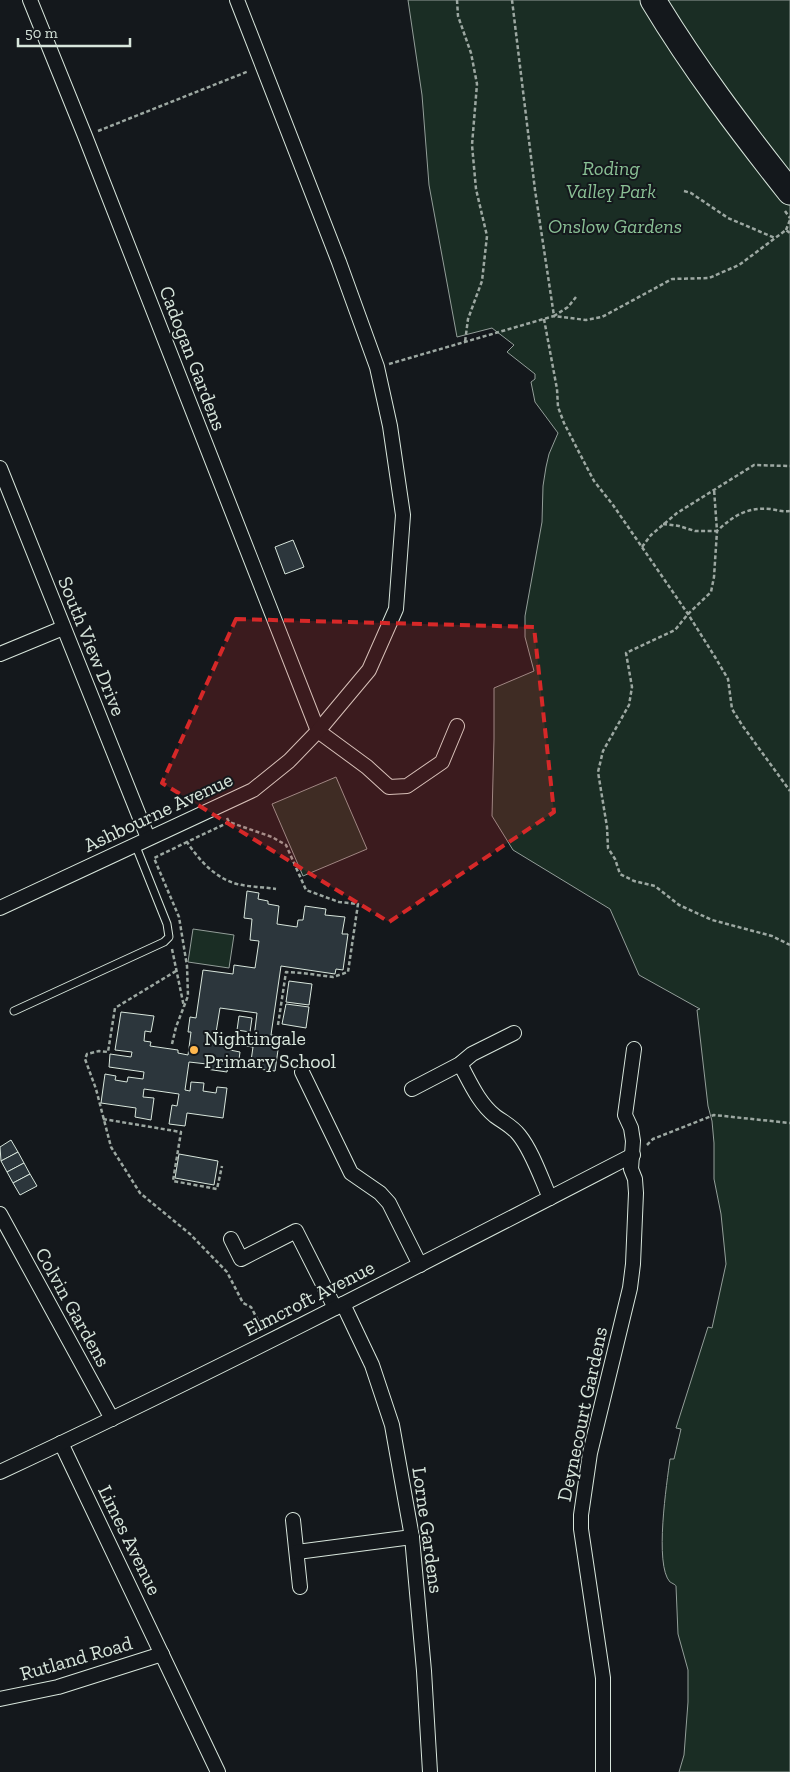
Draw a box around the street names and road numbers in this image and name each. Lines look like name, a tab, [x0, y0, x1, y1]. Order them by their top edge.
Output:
street label: Cadogan Gardens	[154, 282, 232, 434]
street label: South View Drive	[53, 573, 131, 719]
street label: Ashbourne Avenue	[80, 767, 236, 857]
street label: Colvin Gardens	[30, 1243, 116, 1371]
street label: Elmcroft Avenue	[240, 1255, 378, 1341]
street label: Deynecourt Gardens	[552, 1325, 612, 1503]
street label: Lorne Gardens	[407, 1465, 449, 1595]
street label: Limes Avenue	[93, 1481, 167, 1599]
street label: Rutland Road	[17, 1630, 135, 1686]

